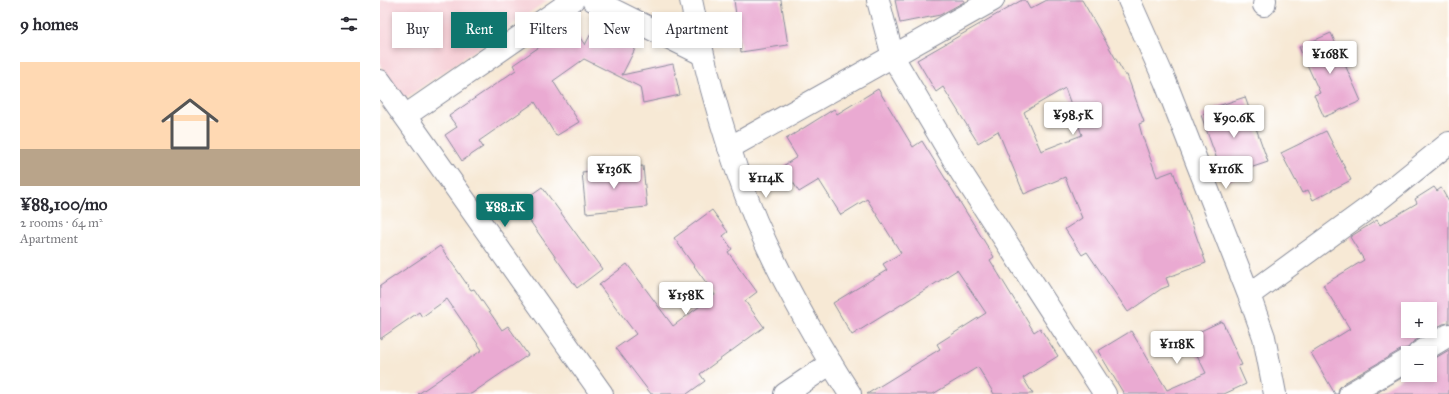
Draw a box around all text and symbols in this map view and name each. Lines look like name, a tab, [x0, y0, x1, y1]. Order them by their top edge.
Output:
chip: Buy	[392, 12, 443, 48]
chip: Rent	[451, 12, 507, 48]
chip: Filters	[515, 12, 581, 48]
chip: New	[589, 12, 644, 48]
chip: Apartment	[652, 12, 742, 48]
icon: filters	[338, 13, 360, 35]
text: 9 homes	[20, 14, 78, 35]
pin: ¥168K	[1302, 41, 1358, 75]
text: ¥168K	[1312, 46, 1348, 62]
icon: home	[154, 88, 226, 160]
pin: ¥98.5K	[1040, 102, 1106, 136]
pin: ¥90.6K	[1201, 105, 1267, 139]
text: ¥98.5K	[1053, 107, 1093, 123]
text: ¥90.6K	[1213, 110, 1255, 126]
pin: ¥136K	[586, 156, 642, 190]
pin: ¥116K	[1198, 156, 1254, 190]
text: ¥136K	[597, 161, 631, 177]
text: ¥116K	[1209, 161, 1243, 177]
pin: ¥114K	[738, 165, 794, 199]
text: ¥114K	[748, 170, 784, 186]
text: ¥88,100/mo	[20, 194, 108, 215]
pin: ¥88.1K	[472, 194, 538, 228]
text: ¥88.1K	[485, 199, 525, 215]
text: 2 rooms · 64 m²	[20, 215, 103, 231]
text: Apartment	[20, 231, 78, 247]
pin: ¥158K	[658, 282, 714, 316]
text: ¥158K	[668, 287, 704, 303]
map controls	[1401, 302, 1437, 382]
button: +	[1401, 302, 1437, 338]
pin: ¥118K	[1149, 331, 1205, 365]
text: ¥118K	[1160, 336, 1194, 352]
button: −	[1401, 346, 1437, 382]

